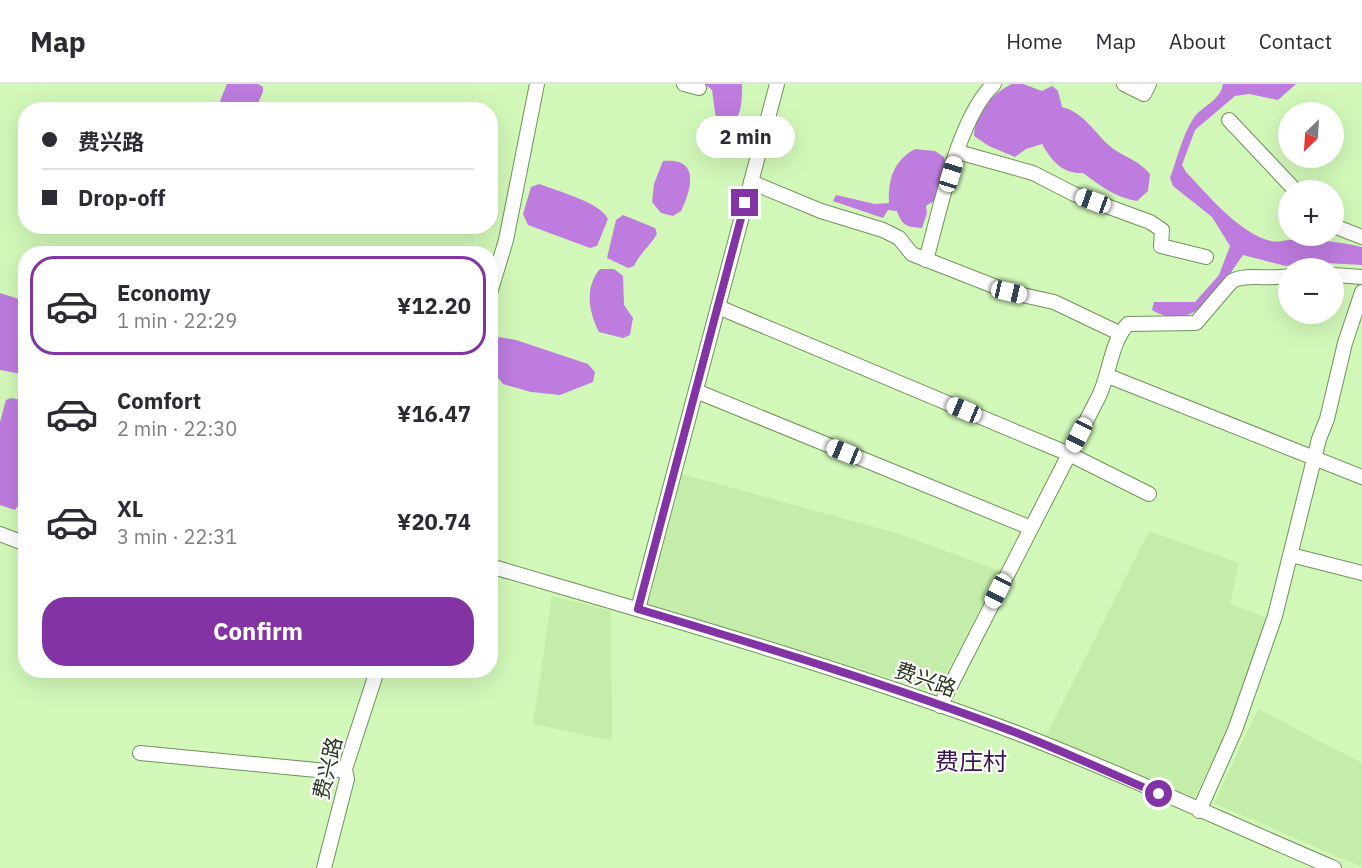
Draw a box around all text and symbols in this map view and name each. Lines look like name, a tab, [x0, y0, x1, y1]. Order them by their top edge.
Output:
text: Map	[30, 23, 86, 60]
text: Home	[1006, 27, 1063, 55]
text: Map	[1096, 27, 1136, 55]
text: About	[1169, 27, 1226, 55]
text: Contact	[1259, 27, 1332, 55]
north arrow	[1278, 102, 1344, 168]
map controls	[1278, 102, 1344, 324]
callout: 2 min	[696, 116, 795, 158]
text: 2 min	[719, 123, 772, 150]
text: 费兴路	[78, 127, 144, 156]
car	[937, 154, 965, 194]
button: +	[1278, 180, 1344, 246]
text: Drop-off	[78, 183, 165, 212]
car	[1073, 186, 1113, 216]
route end	[731, 189, 758, 216]
button: −	[1278, 258, 1344, 324]
text: Economy	[117, 278, 211, 307]
icon: car	[45, 279, 99, 333]
car	[989, 279, 1029, 305]
text: ¥12.20	[397, 291, 471, 320]
text: 1 min · 22:29	[117, 307, 237, 334]
text: Comfort	[117, 386, 201, 415]
icon: car	[45, 387, 99, 441]
car	[944, 395, 984, 425]
text: ¥16.47	[397, 399, 471, 428]
text: 2 min · 22:30	[117, 415, 237, 442]
car	[1063, 415, 1095, 455]
car	[824, 437, 864, 467]
text: XL	[117, 494, 143, 523]
icon: car	[45, 495, 99, 549]
text: ¥20.74	[397, 507, 471, 536]
text: 3 min · 22:31	[117, 523, 237, 550]
car	[982, 571, 1014, 611]
button: Confirm	[42, 597, 474, 666]
street label: 费兴路	[892, 656, 960, 702]
street label: 费兴路	[306, 734, 348, 802]
district label: 费庄村	[935, 745, 1007, 777]
route start	[1145, 780, 1172, 807]

